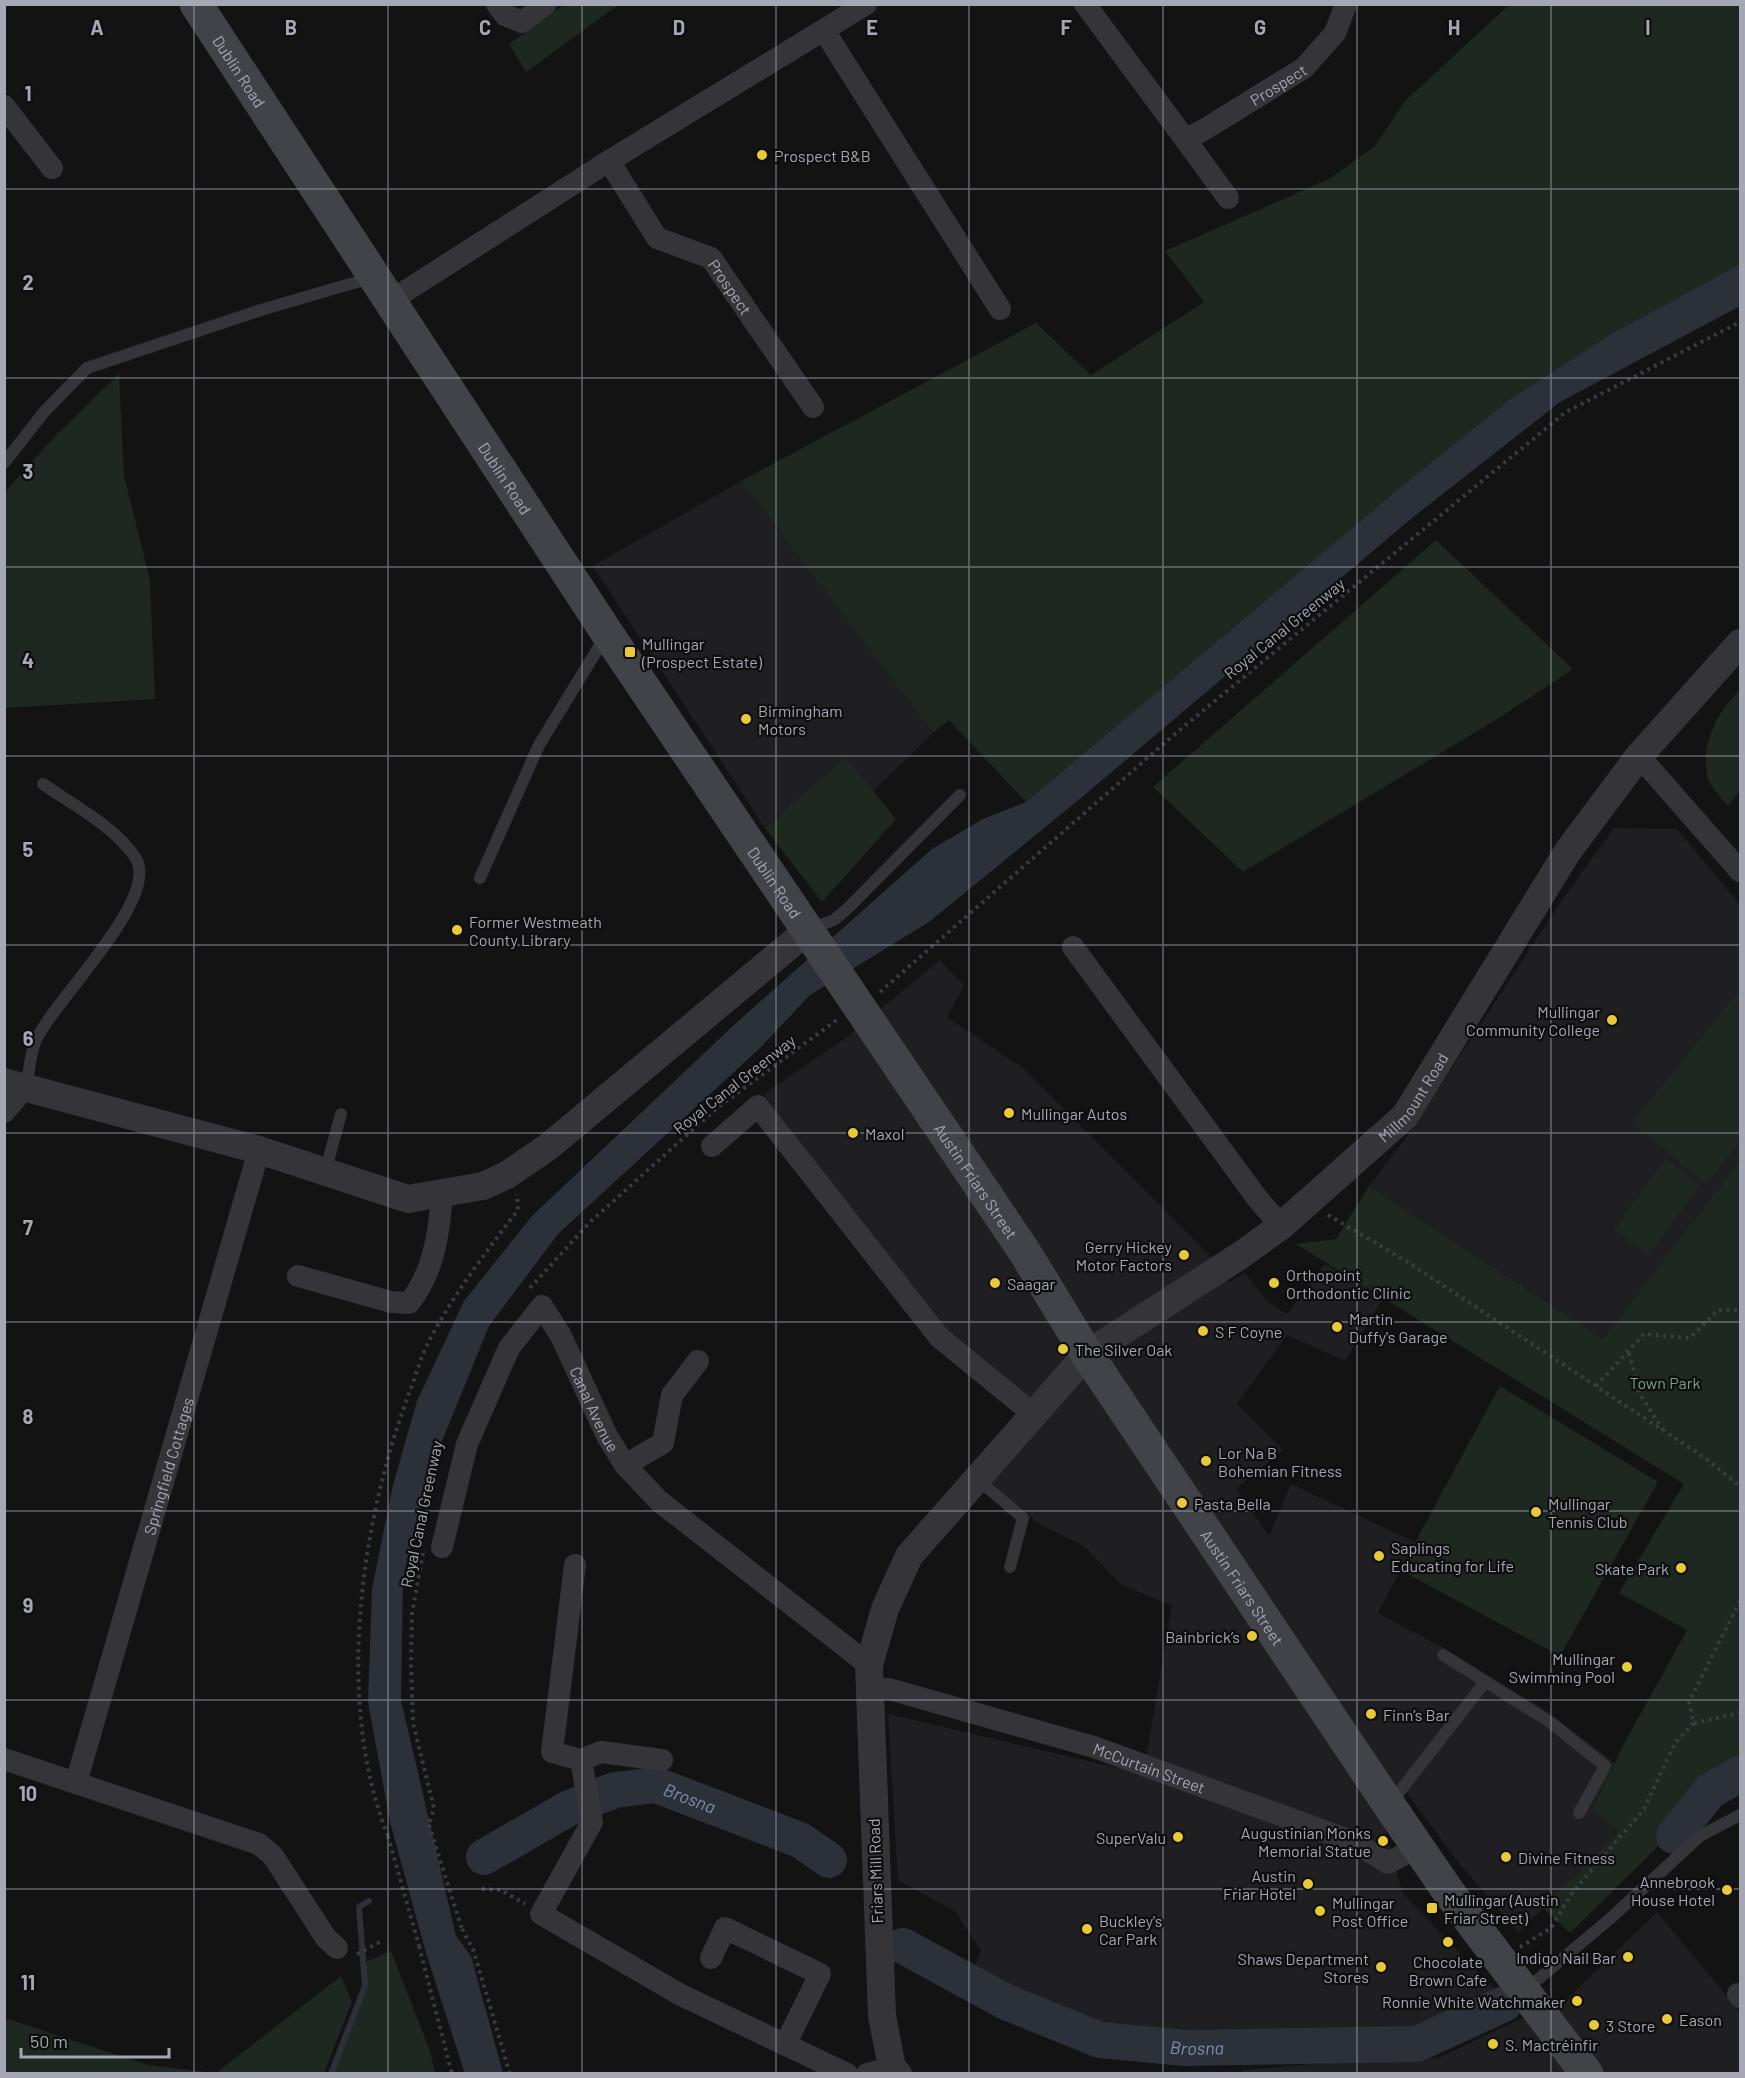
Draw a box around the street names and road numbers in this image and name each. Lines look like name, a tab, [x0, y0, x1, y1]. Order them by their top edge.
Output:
street label: Dublin Road	[209, 31, 270, 111]
street label: Prospect	[1246, 59, 1310, 109]
street label: Prospect	[705, 255, 756, 318]
street label: Dublin Road	[475, 438, 536, 517]
street label: Royal Canal Greenway	[1220, 573, 1349, 683]
street label: Dublin Road	[744, 843, 806, 922]
street label: Royal Canal Greenway	[669, 1030, 799, 1138]
street label: Millmount Road	[1374, 1049, 1451, 1145]
street label: Austin Friars Street	[931, 1119, 1022, 1242]
street label: Canal Avenue	[567, 1363, 624, 1455]
street label: Springfield Cottages	[139, 1395, 197, 1537]
street label: Royal Canal Greenway	[396, 1438, 446, 1589]
street label: Austin Friars Street	[1197, 1526, 1288, 1648]
street label: McCurtain Street	[1091, 1738, 1208, 1796]
street label: Friars Mill Road	[864, 1818, 886, 1924]

